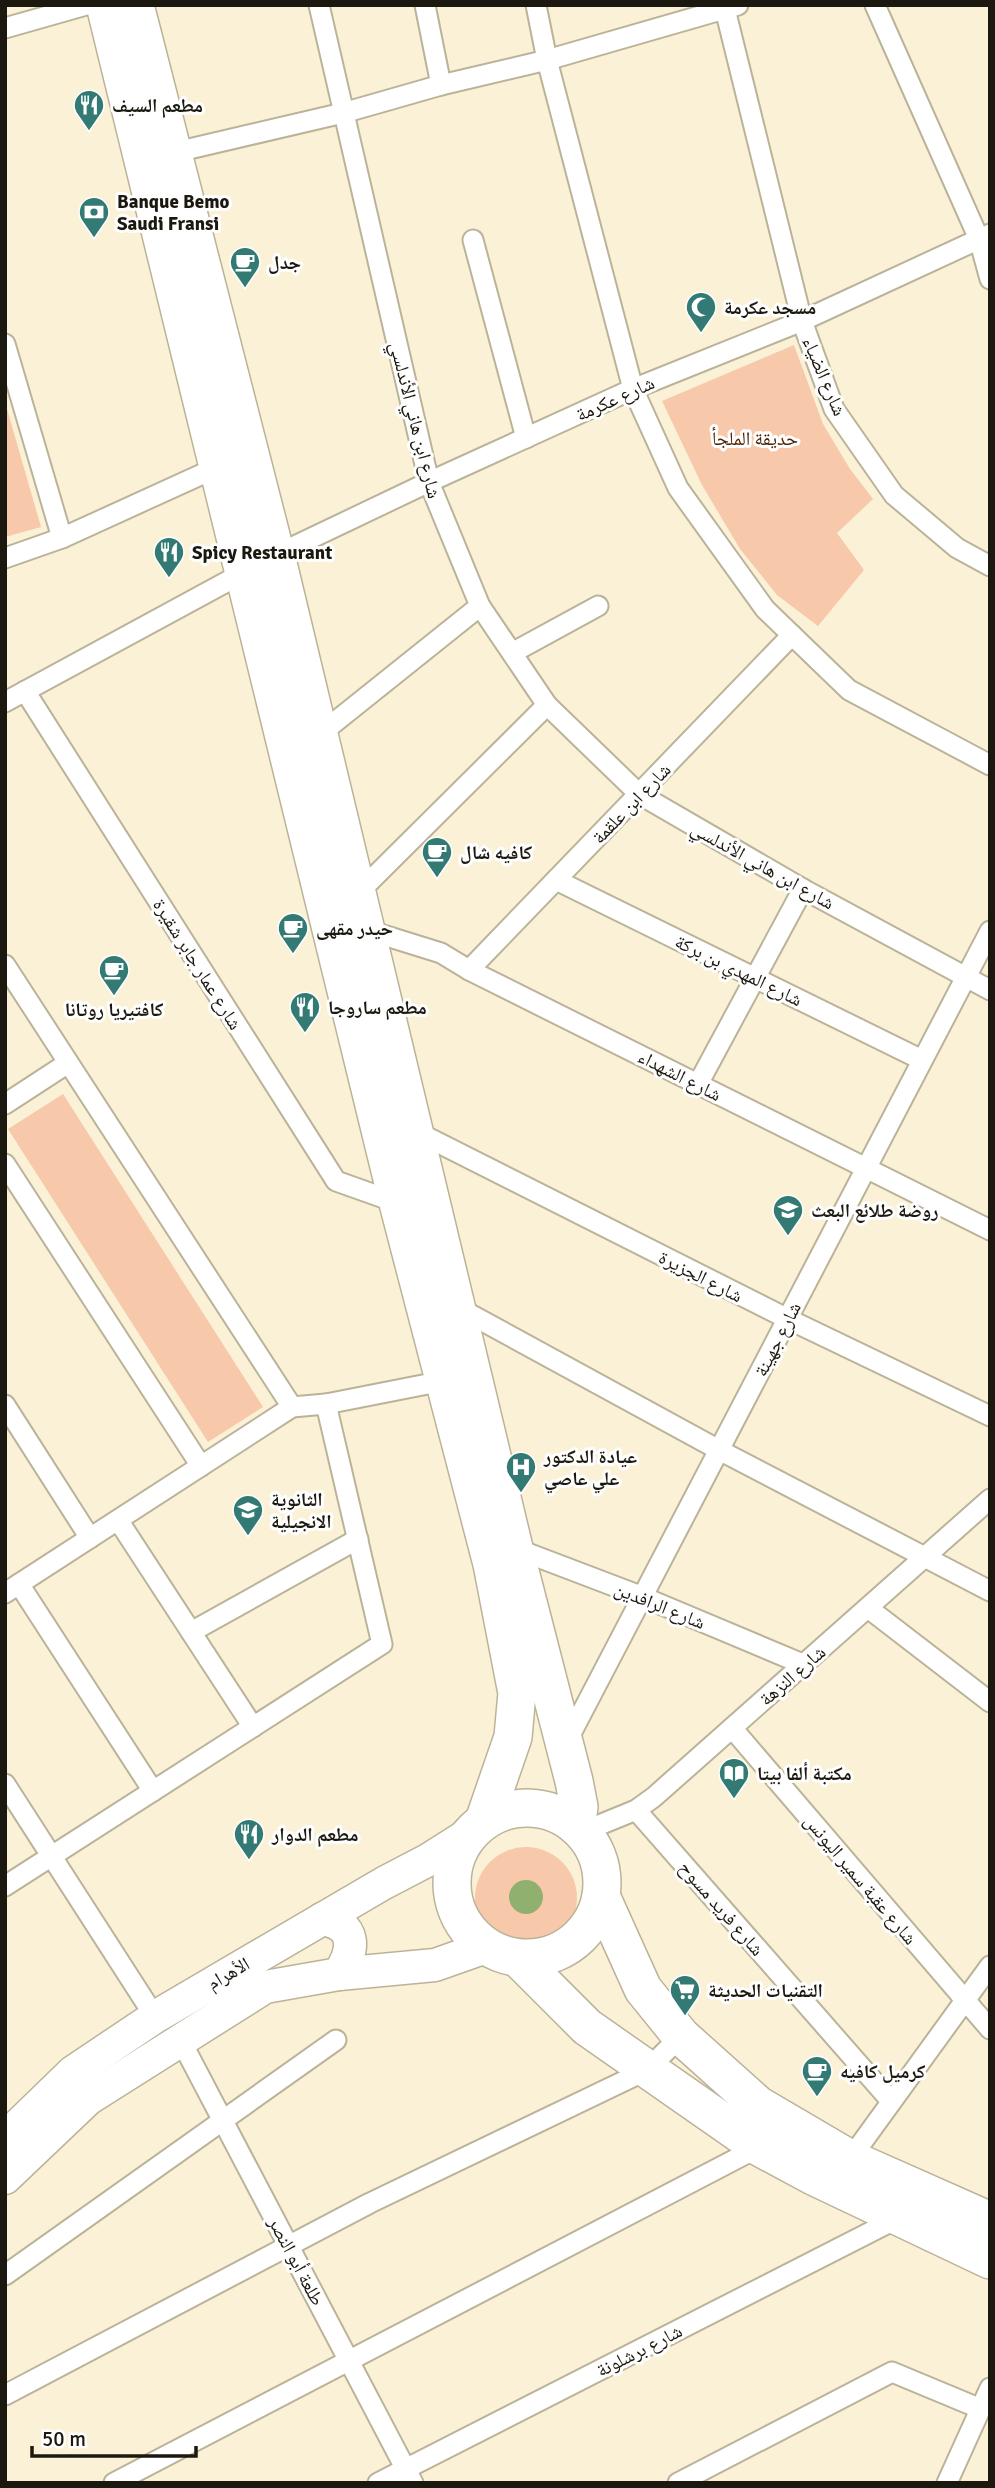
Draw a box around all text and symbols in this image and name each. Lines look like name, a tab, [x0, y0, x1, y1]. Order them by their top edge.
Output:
restaurant icon: مطعم السيف	[72, 88, 106, 132]
place label: مطعم السيف	[112, 94, 203, 118]
place label: Banque Bemo Saudi Fransi	[117, 190, 230, 236]
bank icon: Banque Bemo Saudi Fransi	[77, 195, 111, 239]
cafe icon: جدل	[228, 245, 262, 289]
place label: جدل	[268, 251, 301, 275]
mosque icon: مسجد عكرمة	[684, 290, 718, 334]
place label: مسجد عكرمة	[724, 296, 816, 320]
street label: شارع الضياء	[797, 333, 851, 420]
street label: شارع ابن هاني الأندلسي	[381, 339, 446, 502]
street label: شارع عكرمة	[572, 371, 658, 427]
park label: حديقة الملجأ	[712, 427, 798, 451]
restaurant icon: Spicy Restaurant	[152, 535, 186, 579]
place label: Spicy Restaurant	[192, 541, 332, 565]
street label: شارع ابن علقمة	[587, 758, 676, 849]
street label: شارع ابن هاني الأندلسي	[685, 816, 839, 918]
cafe icon: كافيه شال	[420, 835, 454, 879]
place label: كافيه شال	[460, 841, 533, 865]
street label: شارع عمار جابر شقيرة	[147, 894, 247, 1035]
cafe icon: حيدر مقهى	[276, 911, 310, 955]
place label: حيدر مقهى	[316, 917, 393, 941]
street label: شارع المهدي بن بركة	[670, 930, 806, 1015]
cafe icon: كافتيريا روتانا	[97, 953, 131, 997]
restaurant icon: مطعم ساروجا	[288, 990, 322, 1034]
place label: مطعم ساروجا	[328, 996, 427, 1020]
place label: كافتيريا روتانا	[65, 998, 164, 1022]
street label: شارع الشهداء	[634, 1045, 725, 1107]
school or university icon: روضة طلائع البعث	[771, 1193, 805, 1237]
place label: روضة طلائع البعث	[811, 1199, 938, 1223]
street label: شارع الجزيرة	[655, 1246, 747, 1308]
street label: شارع جهينة	[749, 1298, 807, 1381]
place label: عيادة الدكتور علي عاصي	[543, 1445, 637, 1494]
hospital icon: عيادة الدكتور علي عاصي	[504, 1450, 538, 1494]
place label: الثانوية الانجيلية	[271, 1488, 332, 1534]
school or university icon: الثانوية الانجيلية	[231, 1493, 265, 1537]
street label: شارع الرافدين	[611, 1577, 708, 1635]
street label: شارع النزهة	[754, 1640, 831, 1711]
library icon: مكتبة ألفا بيتا	[717, 1756, 751, 1800]
place label: مكتبة ألفا بيتا	[757, 1762, 852, 1786]
street label: شارع عقبة سمير اليونس	[799, 1809, 922, 1950]
restaurant icon: مطعم الدوار	[232, 1817, 266, 1861]
place label: مطعم الدوار	[271, 1823, 358, 1847]
street label: شارع فريد مسوح	[674, 1856, 769, 1961]
street label: الأهرام	[203, 1952, 255, 1997]
supermarket icon: التقنيات الحديثة	[668, 1973, 702, 2017]
place label: التقنيات الحديثة	[708, 1979, 823, 2003]
cafe icon: كرميل كافيه	[800, 2054, 834, 2098]
place label: كرميل كافيه	[840, 2060, 926, 2084]
street label: طلعة أبو النصر	[262, 2212, 330, 2310]
street label: شارع برشلونة	[593, 2319, 686, 2383]
scale bar	[32, 2414, 196, 2458]
text: 50 m	[42, 2426, 86, 2452]

